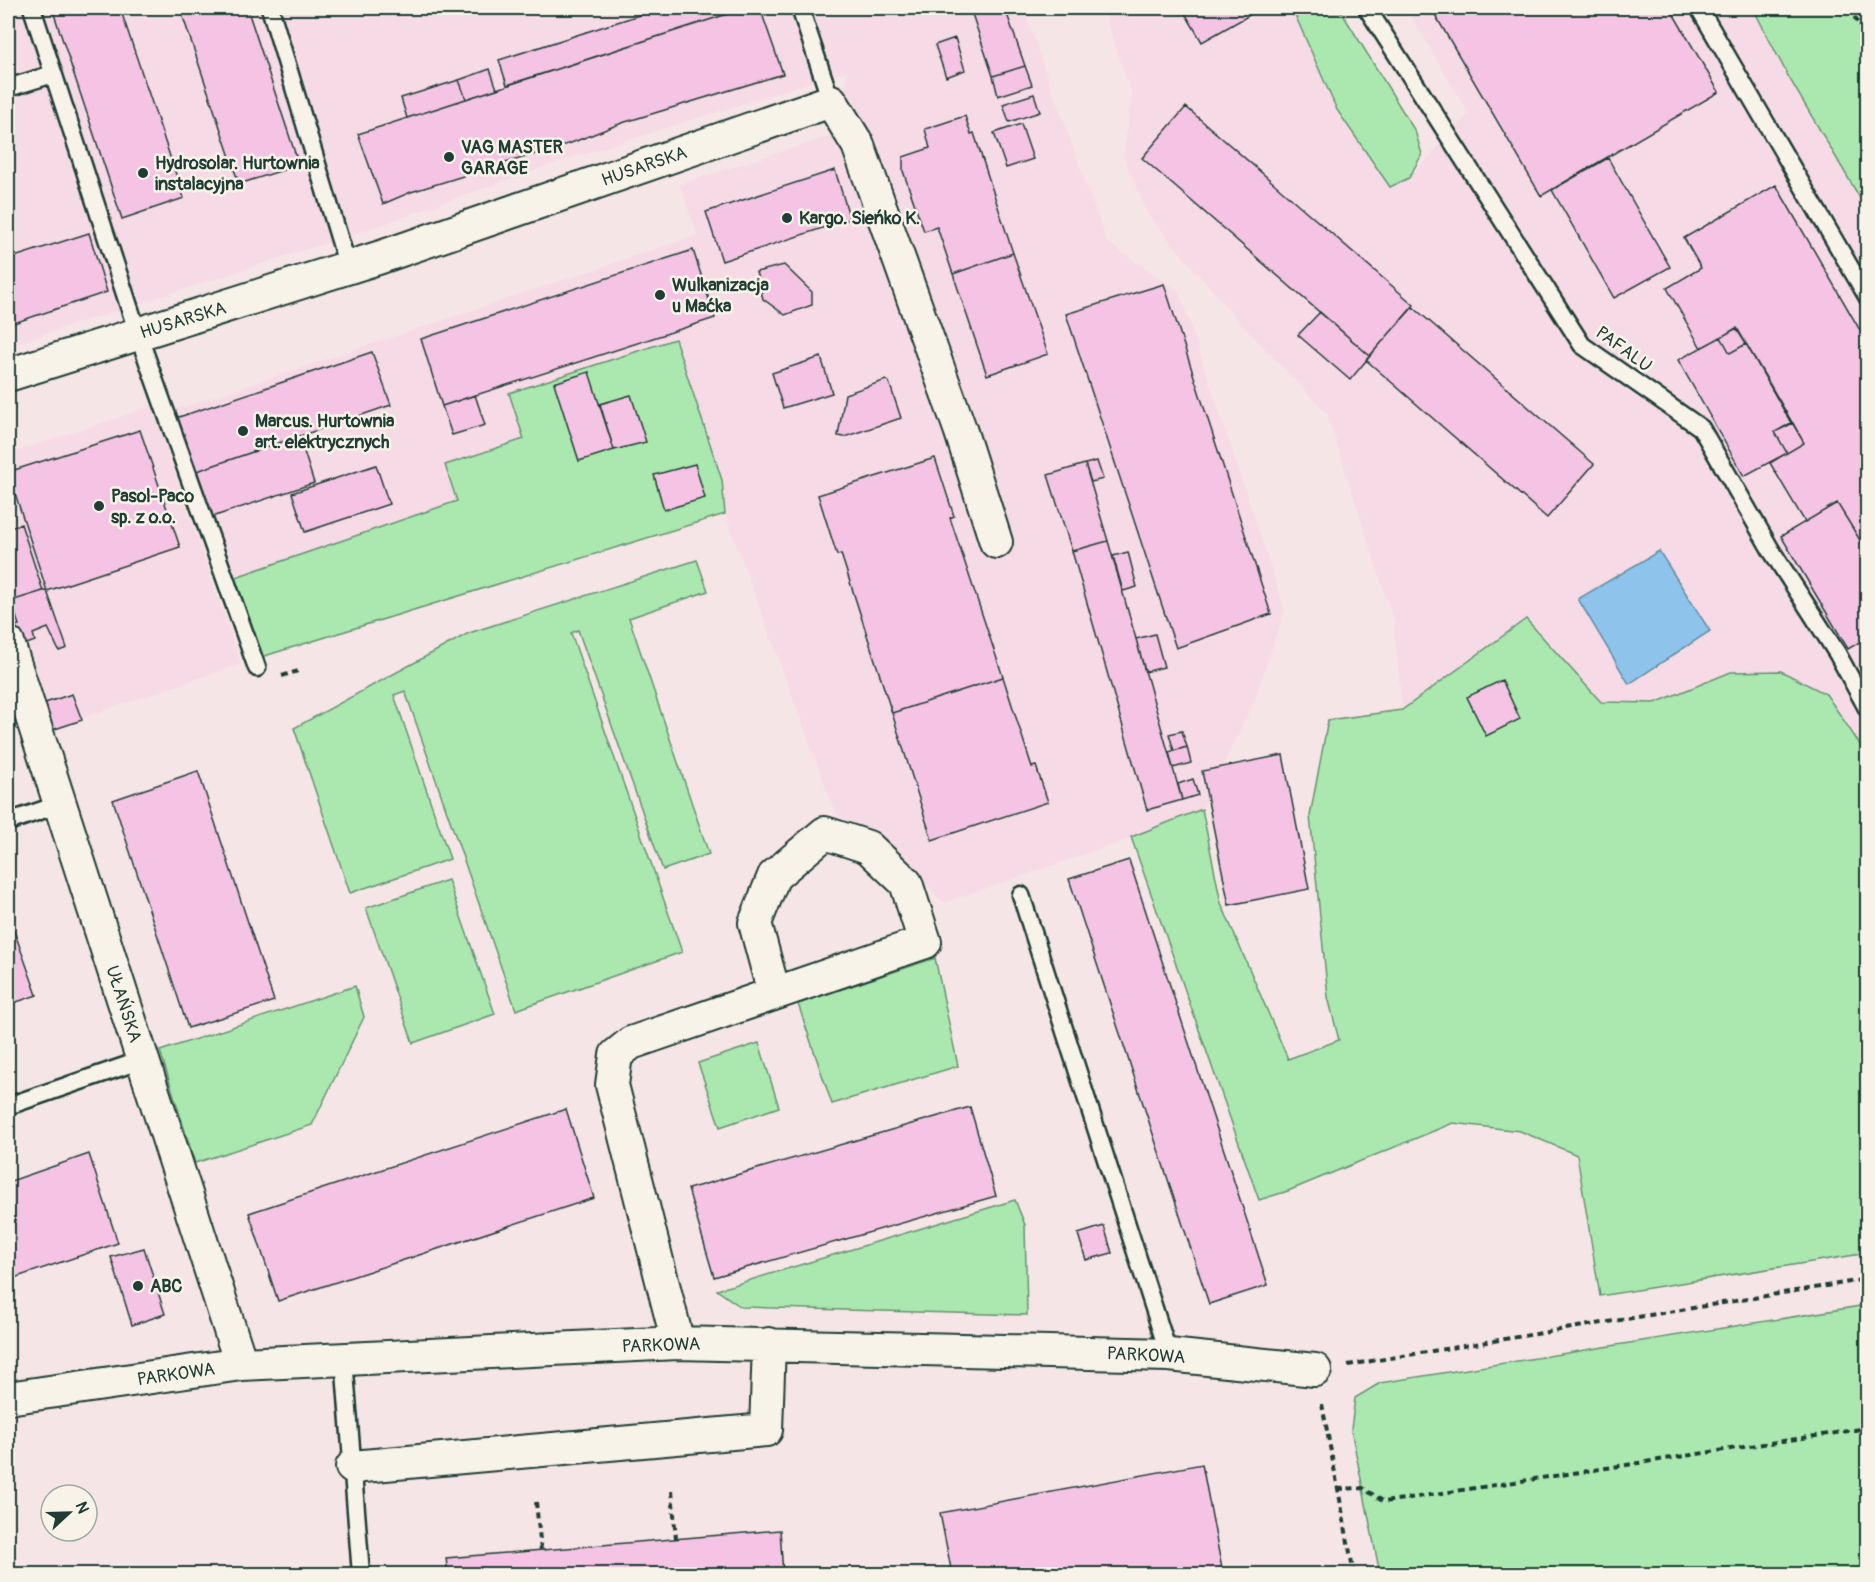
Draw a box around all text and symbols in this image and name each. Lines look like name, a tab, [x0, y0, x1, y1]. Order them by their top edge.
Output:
place label: VAG MASTER GARAGE	[461, 136, 563, 180]
street label: HUSARSKA	[598, 141, 690, 192]
marker: VAG MASTER GARAGE	[442, 150, 456, 164]
place label: Hydrosolar. Hurtownia instalacyjna	[155, 152, 320, 196]
marker: Hydrosolar. Hurtownia instalacyjna	[136, 166, 150, 180]
place label: Kargo. Sieńko K.	[799, 207, 920, 230]
marker: Kargo. Sieńko K.	[780, 211, 794, 225]
place label: Wulkanizacja u Maćka	[672, 274, 769, 318]
marker: Wulkanizacja u Maćka	[653, 288, 667, 302]
street label: HUSARSKA	[137, 296, 229, 344]
street label: PAFALU	[1591, 321, 1656, 378]
place label: Marcus. Hurtownia art. elektrycznych	[255, 410, 395, 454]
marker: Marcus. Hurtownia art. elektrycznych	[236, 424, 250, 438]
place label: Pasol-Paco sp. z o.o.	[111, 485, 195, 529]
marker: Pasol-Paco sp. z o.o.	[92, 499, 106, 513]
street label: UŁAŃSKA	[100, 963, 147, 1046]
place label: ABC	[150, 1275, 182, 1298]
marker: ABC	[131, 1279, 145, 1293]
street label: PARKOWA	[621, 1333, 701, 1358]
street label: PARKOWA	[1106, 1342, 1186, 1369]
street label: PARKOWA	[136, 1358, 217, 1391]
north arrow	[39, 1483, 99, 1543]
text: N	[71, 1499, 93, 1517]

